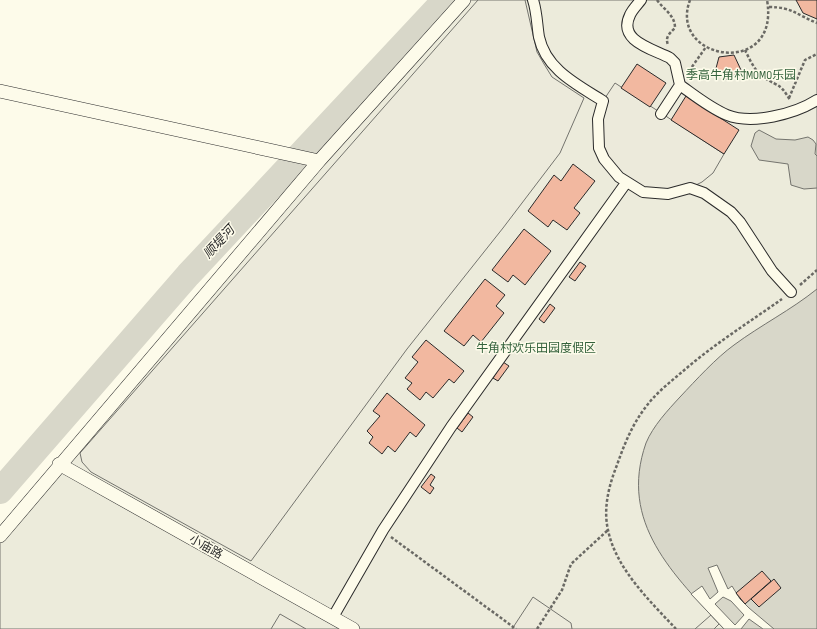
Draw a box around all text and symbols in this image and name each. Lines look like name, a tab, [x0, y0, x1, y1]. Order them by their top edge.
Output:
park label: 季高牛角村MOMO乐园	[686, 68, 796, 83]
water label: 顺堤河	[200, 220, 240, 262]
park label: 牛角村欢乐田园度假区	[476, 341, 596, 356]
street label: 小庙路	[187, 532, 225, 562]

